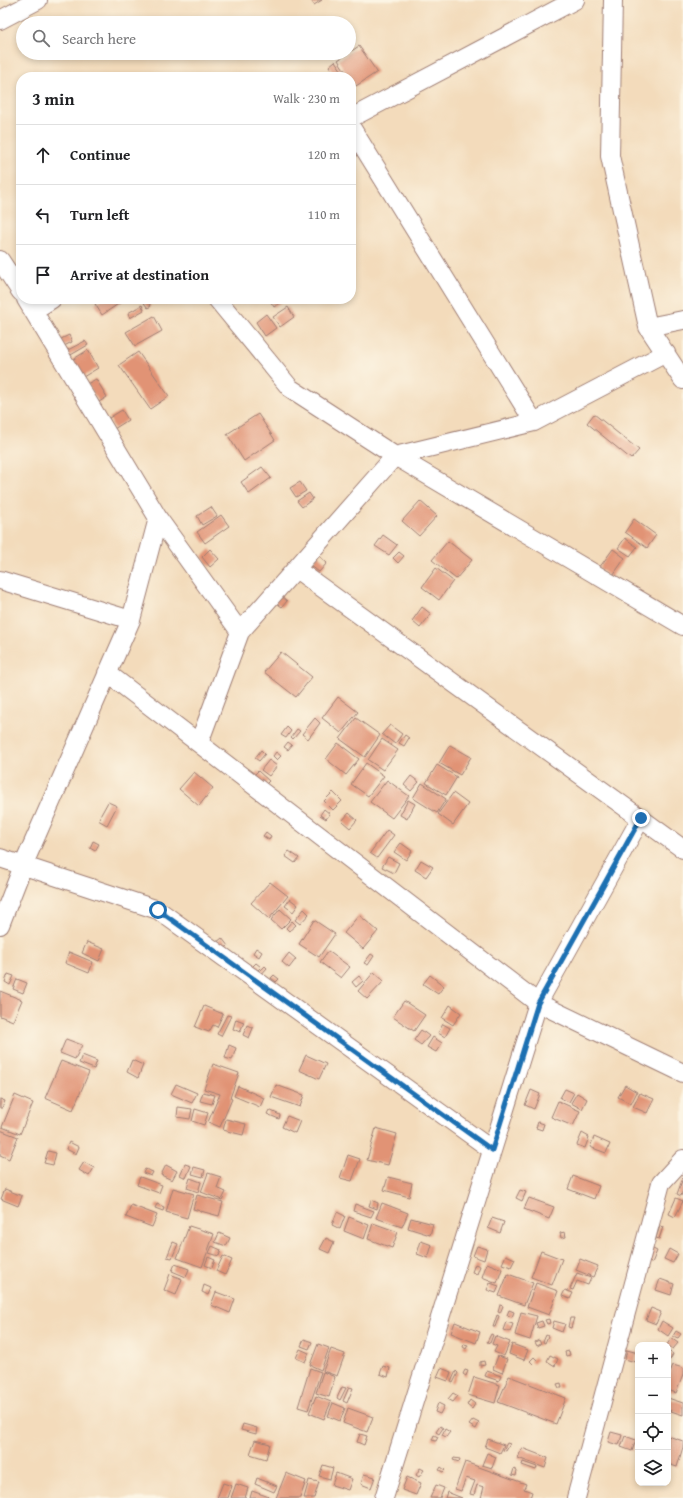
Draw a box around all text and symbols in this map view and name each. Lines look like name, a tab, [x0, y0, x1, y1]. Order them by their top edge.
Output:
search box	[16, 16, 356, 60]
icon: search	[30, 27, 52, 49]
text: Search here	[62, 28, 136, 49]
text: 3 min	[32, 86, 74, 111]
text: Walk · 230 m	[273, 89, 340, 108]
icon: ahead	[32, 144, 54, 166]
text: Continue	[70, 144, 131, 165]
text: 120 m	[308, 145, 340, 164]
icon: left	[32, 204, 54, 226]
text: Turn left	[70, 204, 129, 225]
text: 110 m	[308, 205, 340, 224]
icon: arrive	[32, 264, 54, 286]
text: Arrive at destination	[70, 264, 209, 285]
route end	[632, 809, 650, 827]
route start	[149, 901, 167, 919]
map controls	[635, 1342, 671, 1486]
button: +	[635, 1342, 671, 1378]
button: −	[635, 1378, 671, 1414]
button: locate	[635, 1414, 671, 1450]
button: layers	[635, 1450, 671, 1486]

